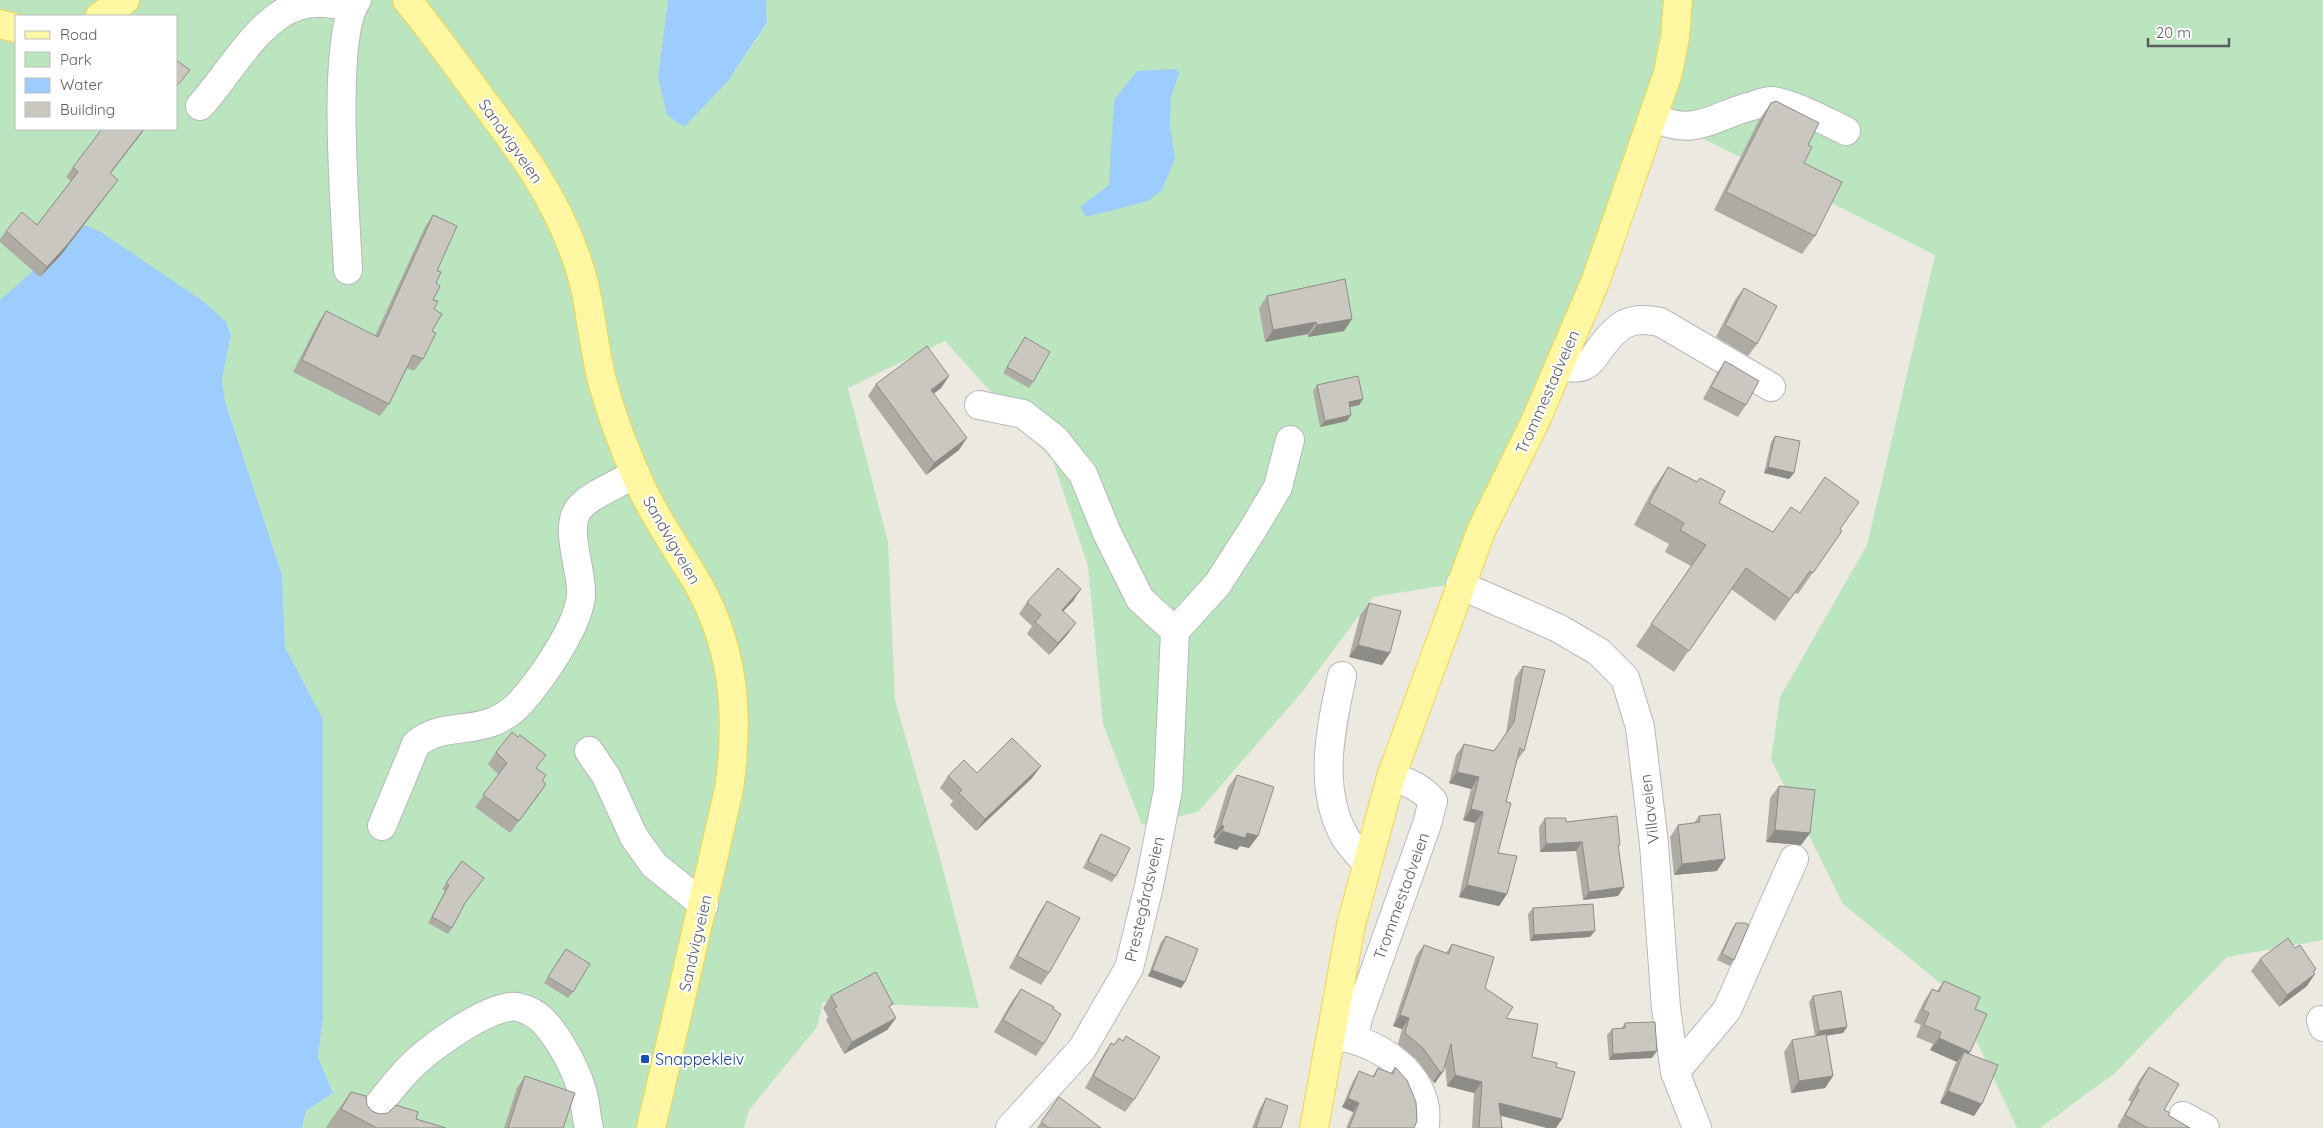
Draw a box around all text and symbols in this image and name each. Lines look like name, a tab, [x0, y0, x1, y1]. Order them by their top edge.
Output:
legend	[15, 15, 178, 130]
scale bar	[2148, 15, 2229, 47]
text: 20 m	[2156, 23, 2191, 42]
text: Road	[60, 25, 97, 44]
text: Park	[60, 50, 92, 69]
text: Water	[60, 75, 103, 94]
street label: Sandvigveien	[475, 95, 547, 187]
text: Building	[60, 100, 115, 119]
street label: Trommestadveien	[1511, 327, 1583, 457]
street label: Sandvigveien	[639, 492, 705, 588]
street label: Villaveien	[1635, 773, 1663, 845]
street label: Trommestadveien	[1369, 830, 1433, 962]
street label: Prestegårdsveien	[1120, 834, 1168, 964]
street label: Sandvigveien	[674, 893, 716, 993]
place label: Snappekleiv	[655, 1049, 744, 1069]
marker: Snappekleiv	[639, 1053, 651, 1065]

